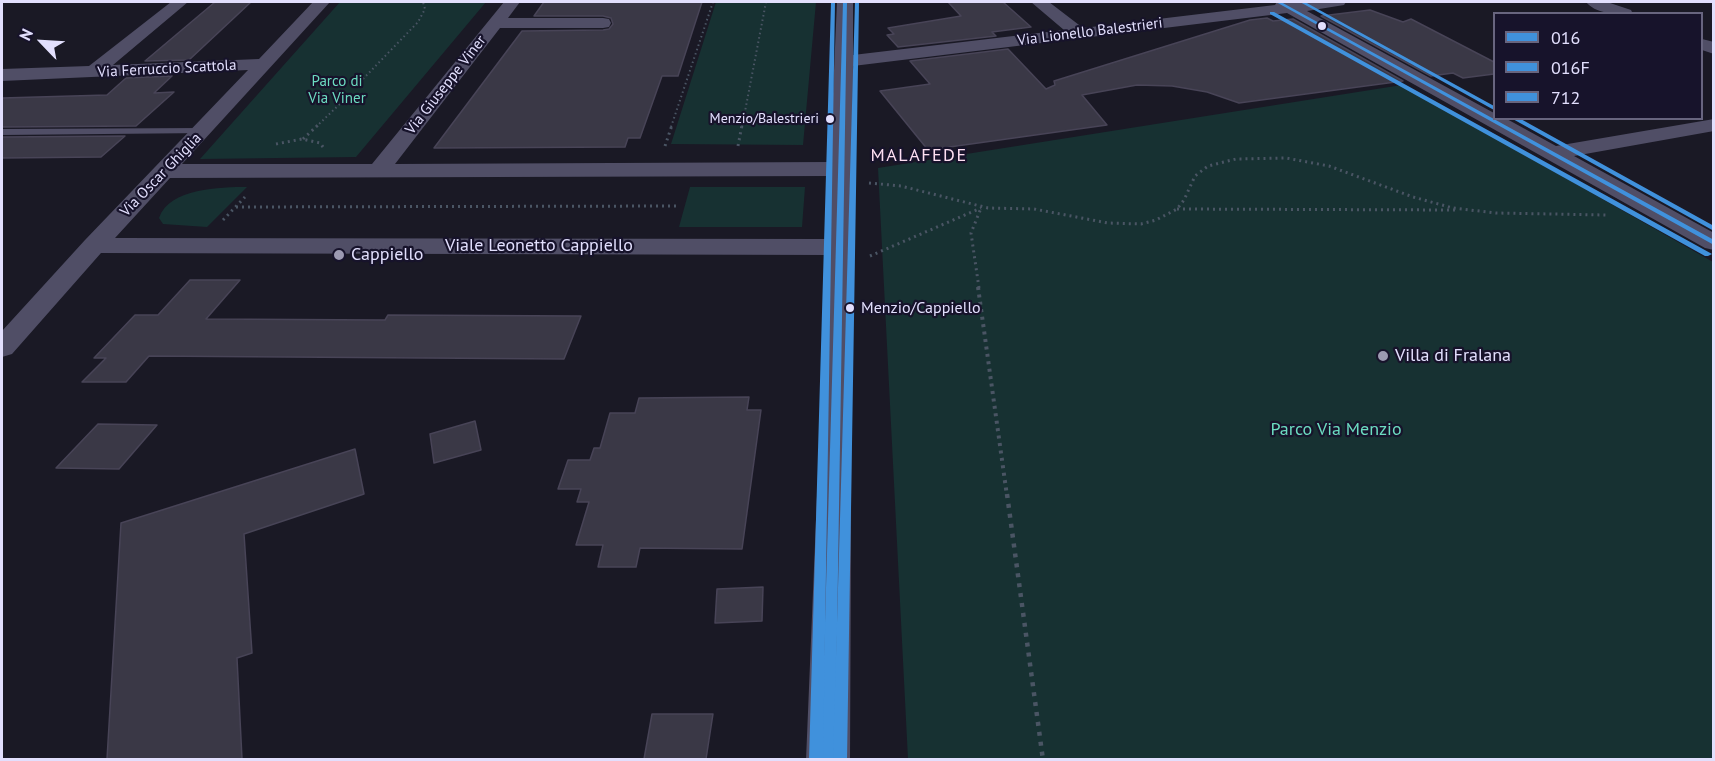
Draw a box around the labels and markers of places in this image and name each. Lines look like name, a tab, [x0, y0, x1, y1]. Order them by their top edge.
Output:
unlabelled marker	[1316, 20, 1328, 32]
place label: Menzio/Balestrieri	[710, 111, 819, 127]
marker: Menzio/Balestrieri	[824, 113, 836, 125]
place label: Cappiello	[351, 244, 424, 266]
marker: Cappiello	[332, 248, 346, 262]
place label: Menzio/Cappiello	[861, 298, 981, 318]
marker: Menzio/Cappiello	[844, 302, 856, 314]
place label: Villa di Fralana	[1395, 345, 1511, 367]
marker: Villa di Fralana	[1376, 349, 1390, 363]

